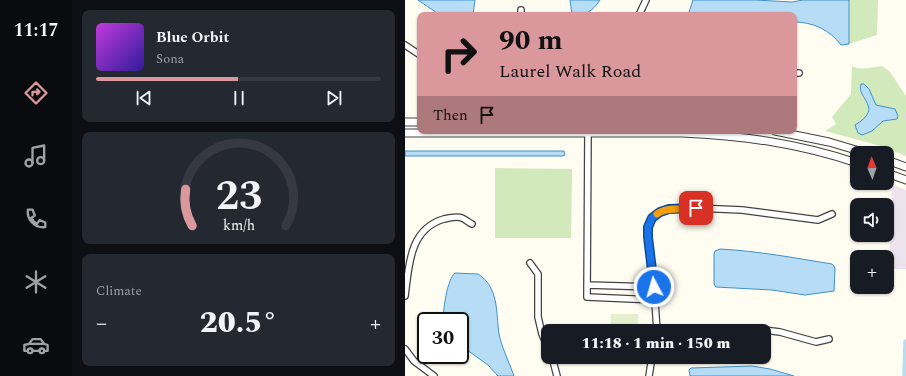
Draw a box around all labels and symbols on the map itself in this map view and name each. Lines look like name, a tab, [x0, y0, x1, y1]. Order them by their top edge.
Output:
north arrow	[850, 146, 894, 190]
pin	[679, 191, 713, 225]
position arrow	[633, 266, 675, 308]
speed limit sign: 30	[417, 312, 469, 364]

